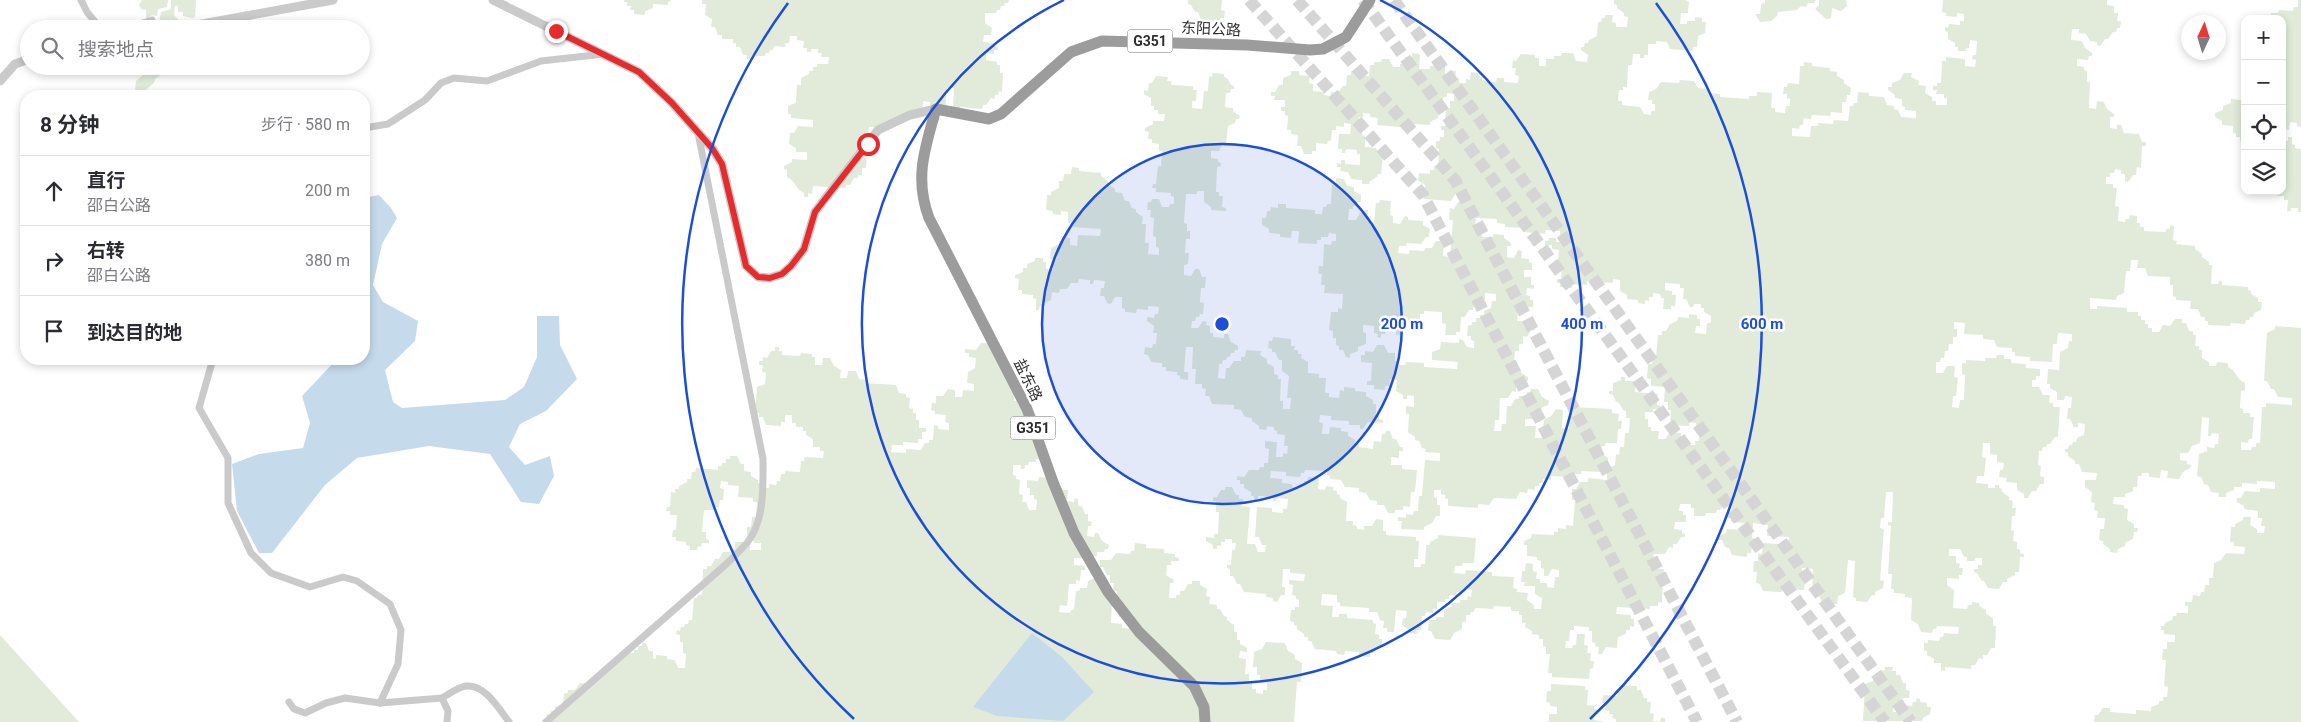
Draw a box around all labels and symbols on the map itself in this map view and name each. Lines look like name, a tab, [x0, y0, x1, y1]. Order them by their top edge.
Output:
north arrow	[2181, 15, 2226, 60]
street label: 东阳公路	[1181, 18, 1241, 40]
route end	[545, 20, 568, 43]
road number: G351	[1128, 29, 1172, 52]
route start	[857, 133, 880, 156]
centre of rings	[1213, 315, 1231, 333]
text: 200 m	[1381, 315, 1423, 333]
text: 400 m	[1561, 315, 1603, 333]
text: 600 m	[1741, 315, 1783, 333]
street label: 盐东路	[1010, 356, 1046, 404]
road number: G351	[1010, 416, 1056, 439]

